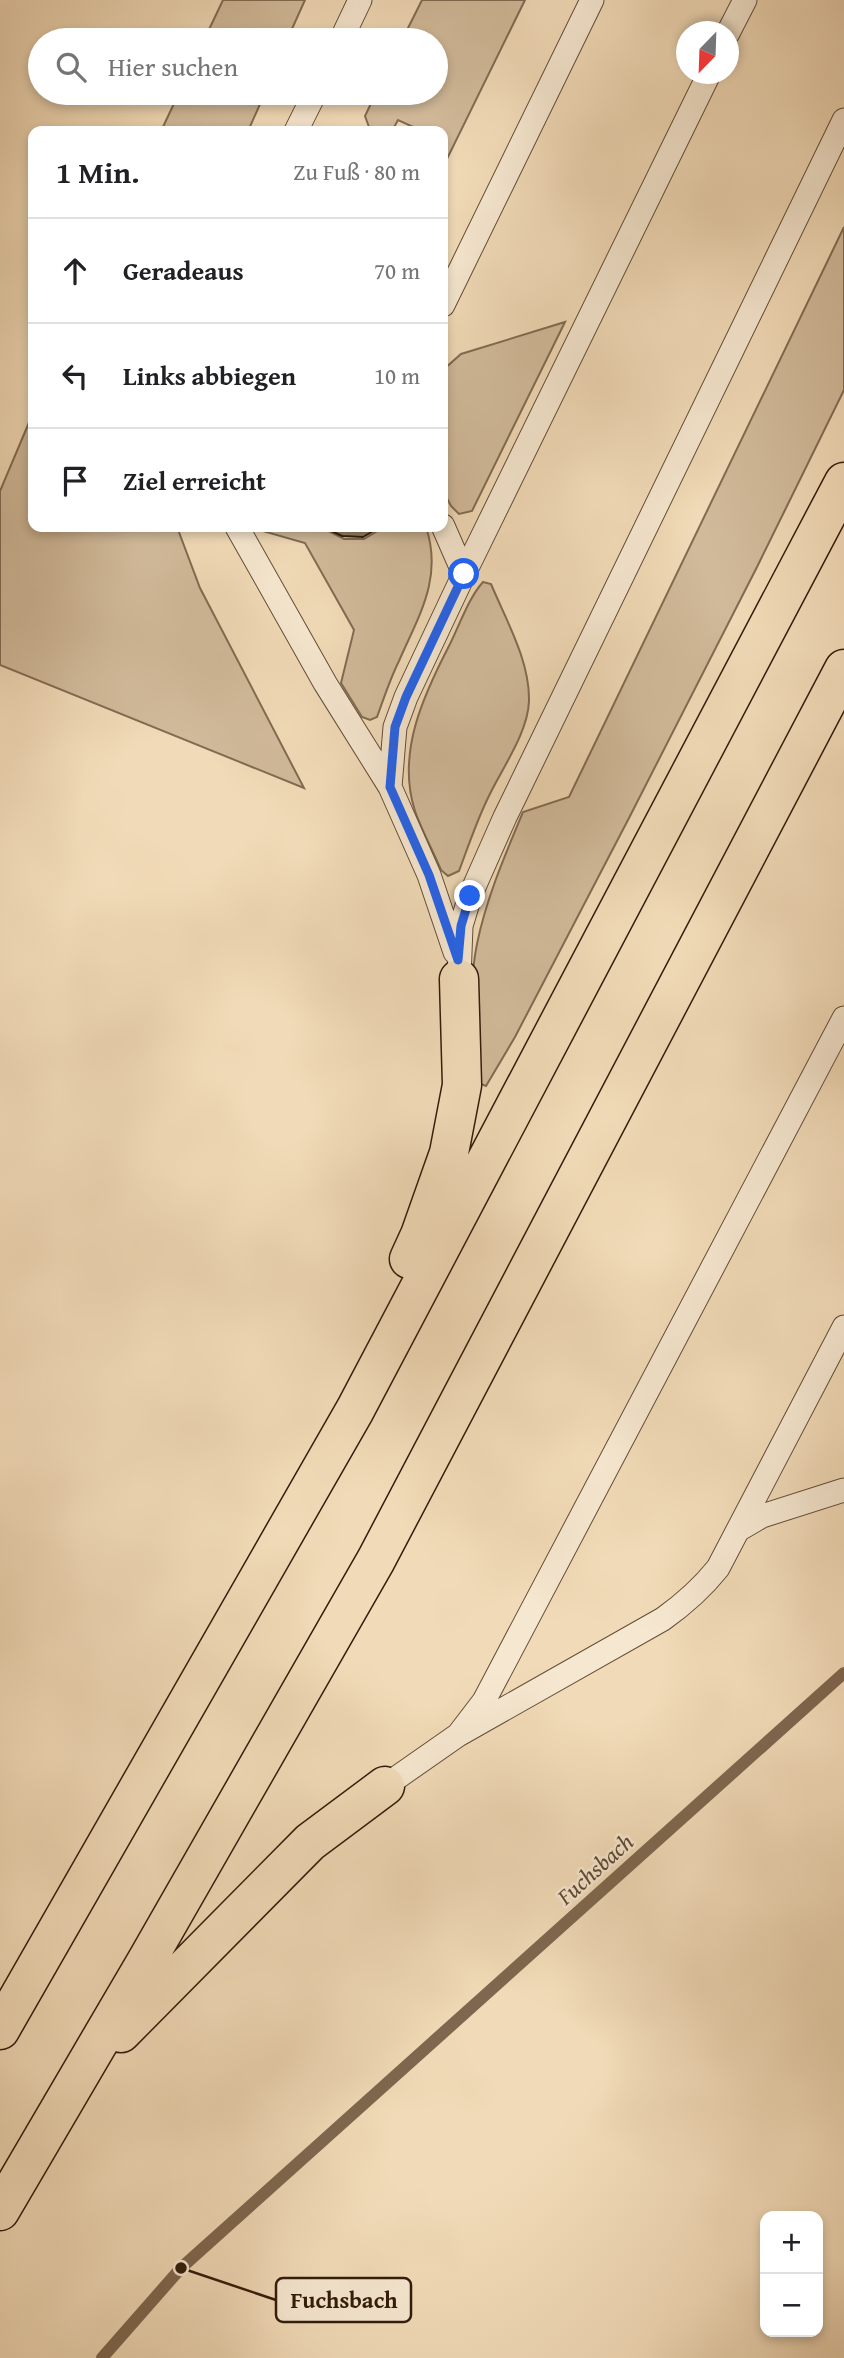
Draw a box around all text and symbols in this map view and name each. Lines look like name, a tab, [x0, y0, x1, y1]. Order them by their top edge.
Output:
north arrow	[676, 21, 739, 84]
search box	[28, 28, 448, 105]
text: Hier suchen	[108, 47, 238, 86]
icon: search	[52, 48, 90, 86]
text: 1 Min.	[56, 150, 139, 194]
text: Zu Fuß · 80 m	[293, 155, 420, 188]
text: Geradeaus	[123, 251, 244, 290]
icon: ahead	[56, 252, 94, 290]
text: 70 m	[374, 254, 420, 287]
text: Links abbiegen	[123, 356, 296, 395]
icon: left	[56, 357, 94, 395]
text: 10 m	[374, 359, 420, 392]
text: Ziel erreicht	[123, 461, 266, 500]
icon: arrive	[56, 462, 94, 500]
route start	[448, 558, 479, 589]
route end	[454, 880, 485, 911]
water label: Fuchsbach	[548, 1825, 641, 1913]
map controls	[760, 2211, 823, 2337]
button: +	[760, 2211, 823, 2274]
button: −	[760, 2274, 823, 2337]
callout: Fuchsbach	[276, 2278, 411, 2322]
text: Fuchsbach	[290, 2283, 398, 2316]

